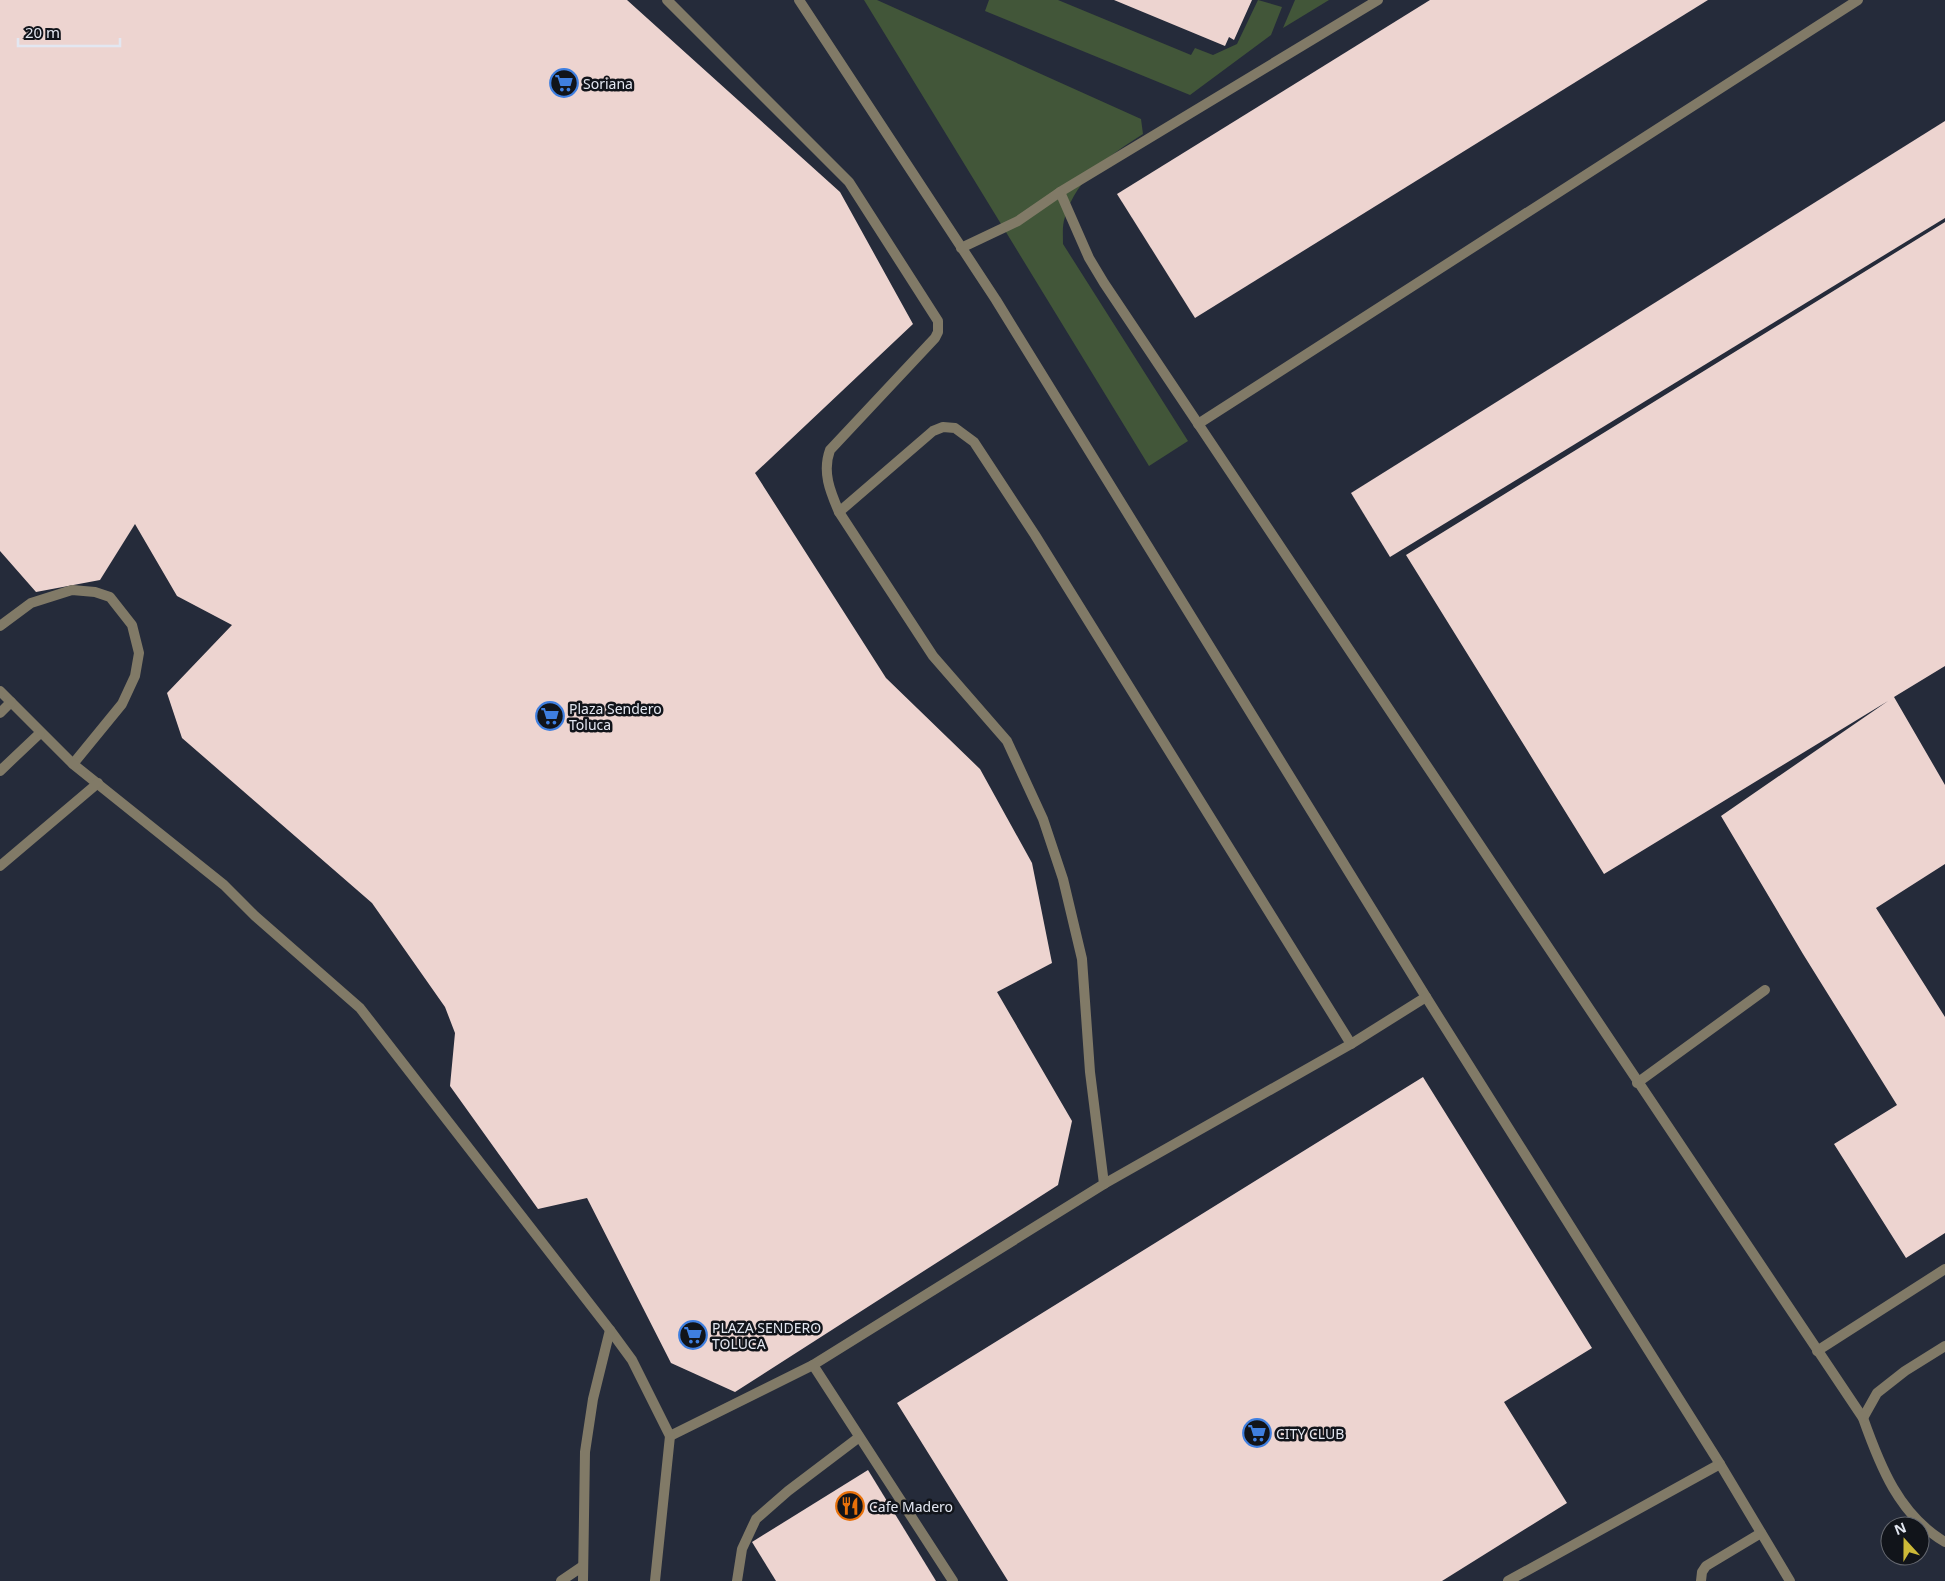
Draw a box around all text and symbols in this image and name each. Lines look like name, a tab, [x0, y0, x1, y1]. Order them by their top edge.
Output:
scale bar	[18, 15, 120, 47]
text: 20 m	[25, 22, 60, 42]
supermarket icon: Soriana	[549, 68, 579, 98]
place label: Soriana	[583, 74, 633, 93]
place label: Plaza Sendero Toluca	[569, 699, 662, 734]
supermarket icon: Plaza Sendero Toluca	[535, 701, 565, 731]
place label: PLAZA SENDERO TOLUCA	[712, 1318, 821, 1353]
supermarket icon: PLAZA SENDERO TOLUCA	[678, 1320, 708, 1350]
supermarket icon: CITY CLUB	[1242, 1418, 1272, 1448]
place label: CITY CLUB	[1276, 1424, 1344, 1443]
restaurant icon: Cafe Madero	[835, 1491, 865, 1521]
place label: Cafe Madero	[869, 1497, 953, 1516]
north arrow	[1880, 1516, 1930, 1566]
text: N	[1891, 1517, 1909, 1539]

